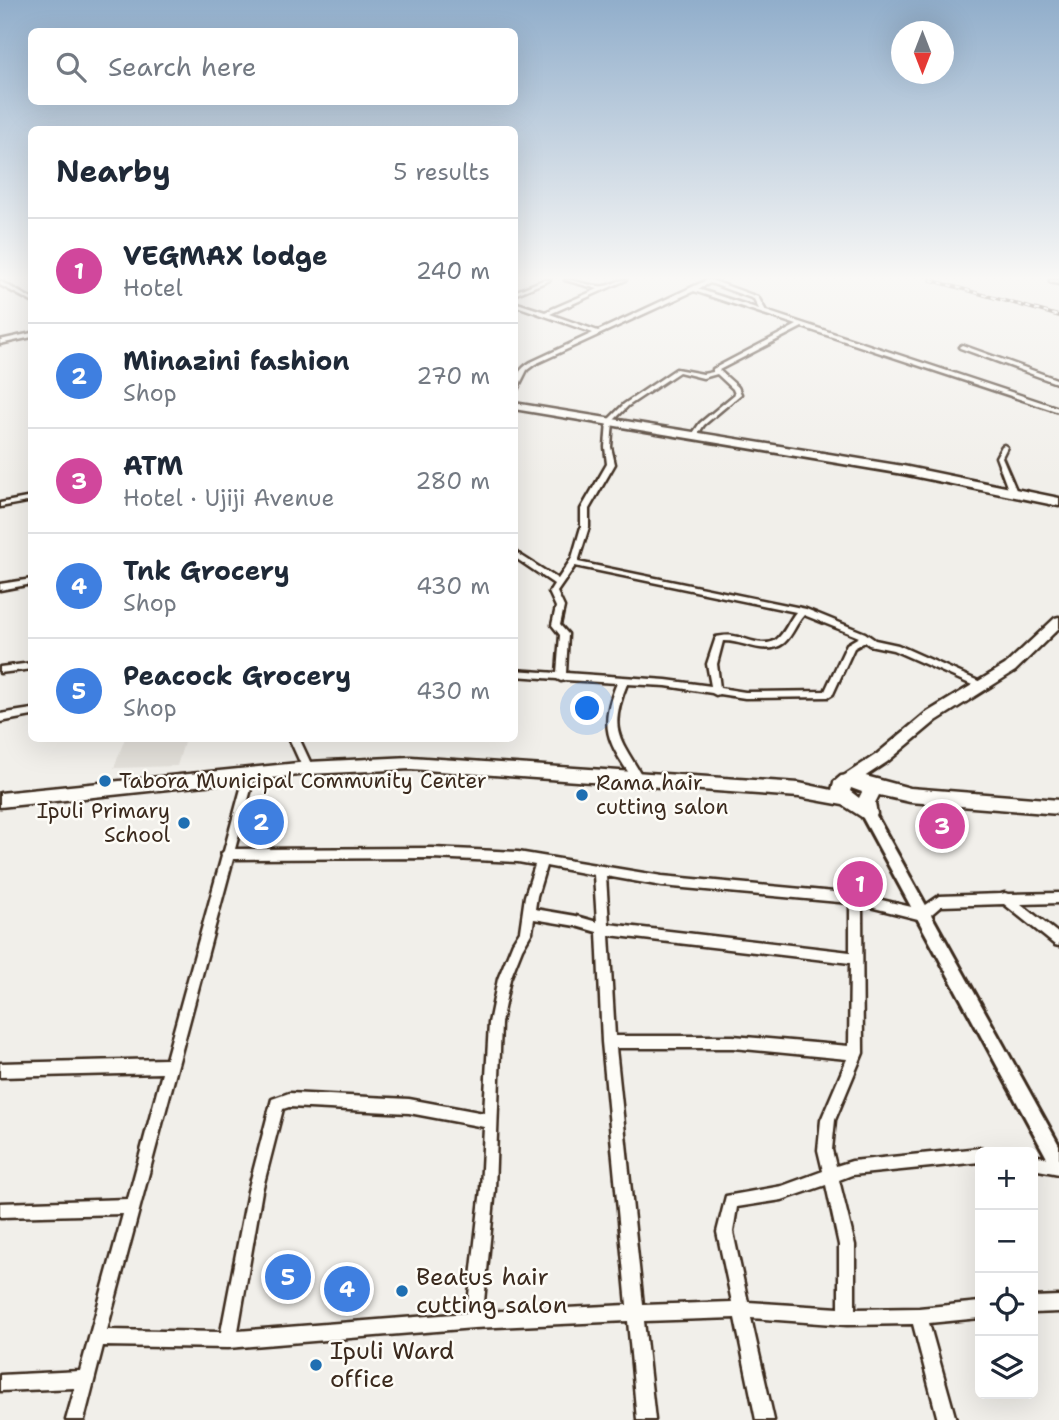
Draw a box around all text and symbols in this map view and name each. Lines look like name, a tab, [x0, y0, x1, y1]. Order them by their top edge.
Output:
north arrow	[891, 21, 954, 84]
search box	[28, 28, 518, 105]
icon: search	[52, 48, 90, 86]
text: Search here	[108, 49, 257, 84]
text: Nearby	[56, 151, 171, 192]
text: 5 results	[393, 157, 490, 187]
text: VEGMAX lodge	[123, 238, 328, 273]
text: 1	[74, 256, 84, 286]
text: 240 m	[416, 256, 490, 286]
text: Hotel	[123, 273, 183, 303]
text: Minazini fashion	[123, 343, 350, 378]
text: 2	[71, 361, 87, 391]
text: 270 m	[416, 361, 490, 391]
text: Shop	[123, 378, 177, 408]
text: ATM	[123, 448, 183, 483]
text: 3	[71, 466, 87, 496]
text: 280 m	[415, 466, 490, 496]
text: Hotel · Ujiji Avenue	[123, 483, 335, 513]
text: Tnk Grocery	[123, 553, 290, 588]
text: 4	[71, 571, 87, 601]
text: 430 m	[416, 571, 490, 601]
text: Shop	[123, 588, 177, 618]
text: Peacock Grocery	[123, 658, 351, 693]
text: 5	[72, 676, 86, 706]
text: 430 m	[416, 676, 490, 706]
your location	[570, 691, 604, 725]
text: Shop	[123, 693, 177, 723]
place label: Tabora Municipal Community Center	[119, 767, 487, 795]
place label: Rama hair cutting salon	[596, 769, 729, 821]
marker: Tabora Municipal Community Center	[97, 773, 113, 789]
marker: Rama hair cutting salon	[574, 787, 590, 803]
pin: 2	[238, 796, 284, 848]
place label: Ipuli Primary School	[37, 797, 171, 849]
pin: 3	[919, 800, 965, 852]
marker: Ipuli Primary School	[176, 815, 192, 831]
pin: 1	[837, 858, 883, 910]
map controls	[975, 1147, 1038, 1399]
button: +	[975, 1147, 1038, 1210]
button: −	[975, 1210, 1038, 1273]
pin: 5	[265, 1251, 311, 1303]
place label: Beatus hair cutting salon	[416, 1261, 567, 1321]
pin: 4	[324, 1263, 370, 1315]
button: locate	[975, 1273, 1038, 1336]
marker: Beatus hair cutting salon	[394, 1283, 410, 1299]
place label: Ipuli Ward office	[330, 1335, 454, 1395]
button: layers	[975, 1336, 1038, 1399]
marker: Ipuli Ward office	[308, 1357, 324, 1373]

